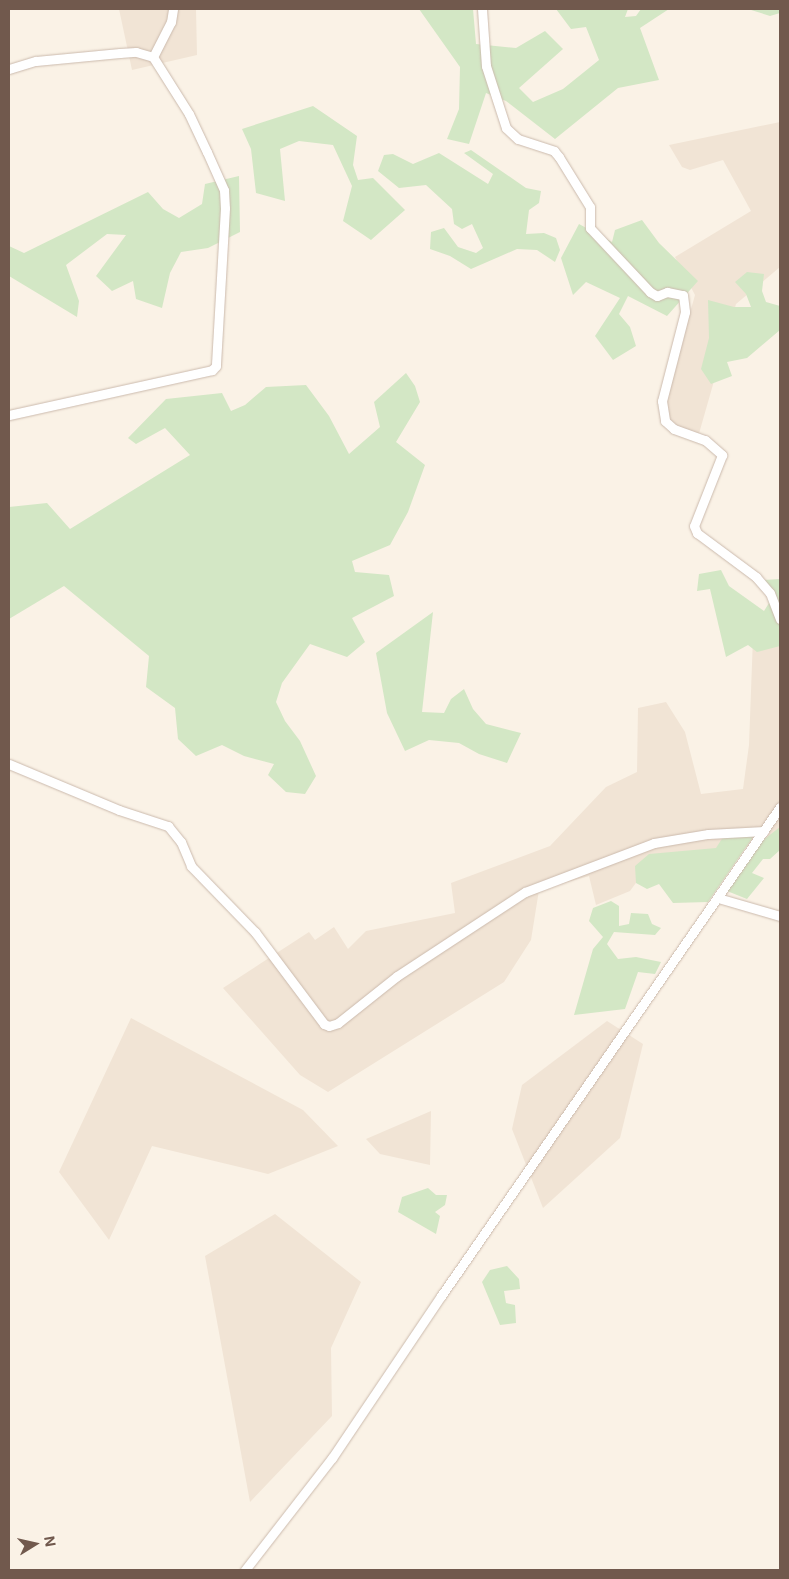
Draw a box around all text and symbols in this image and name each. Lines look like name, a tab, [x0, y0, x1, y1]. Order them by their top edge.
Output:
north arrow	[10, 1519, 60, 1569]
text: N	[41, 1535, 60, 1548]

